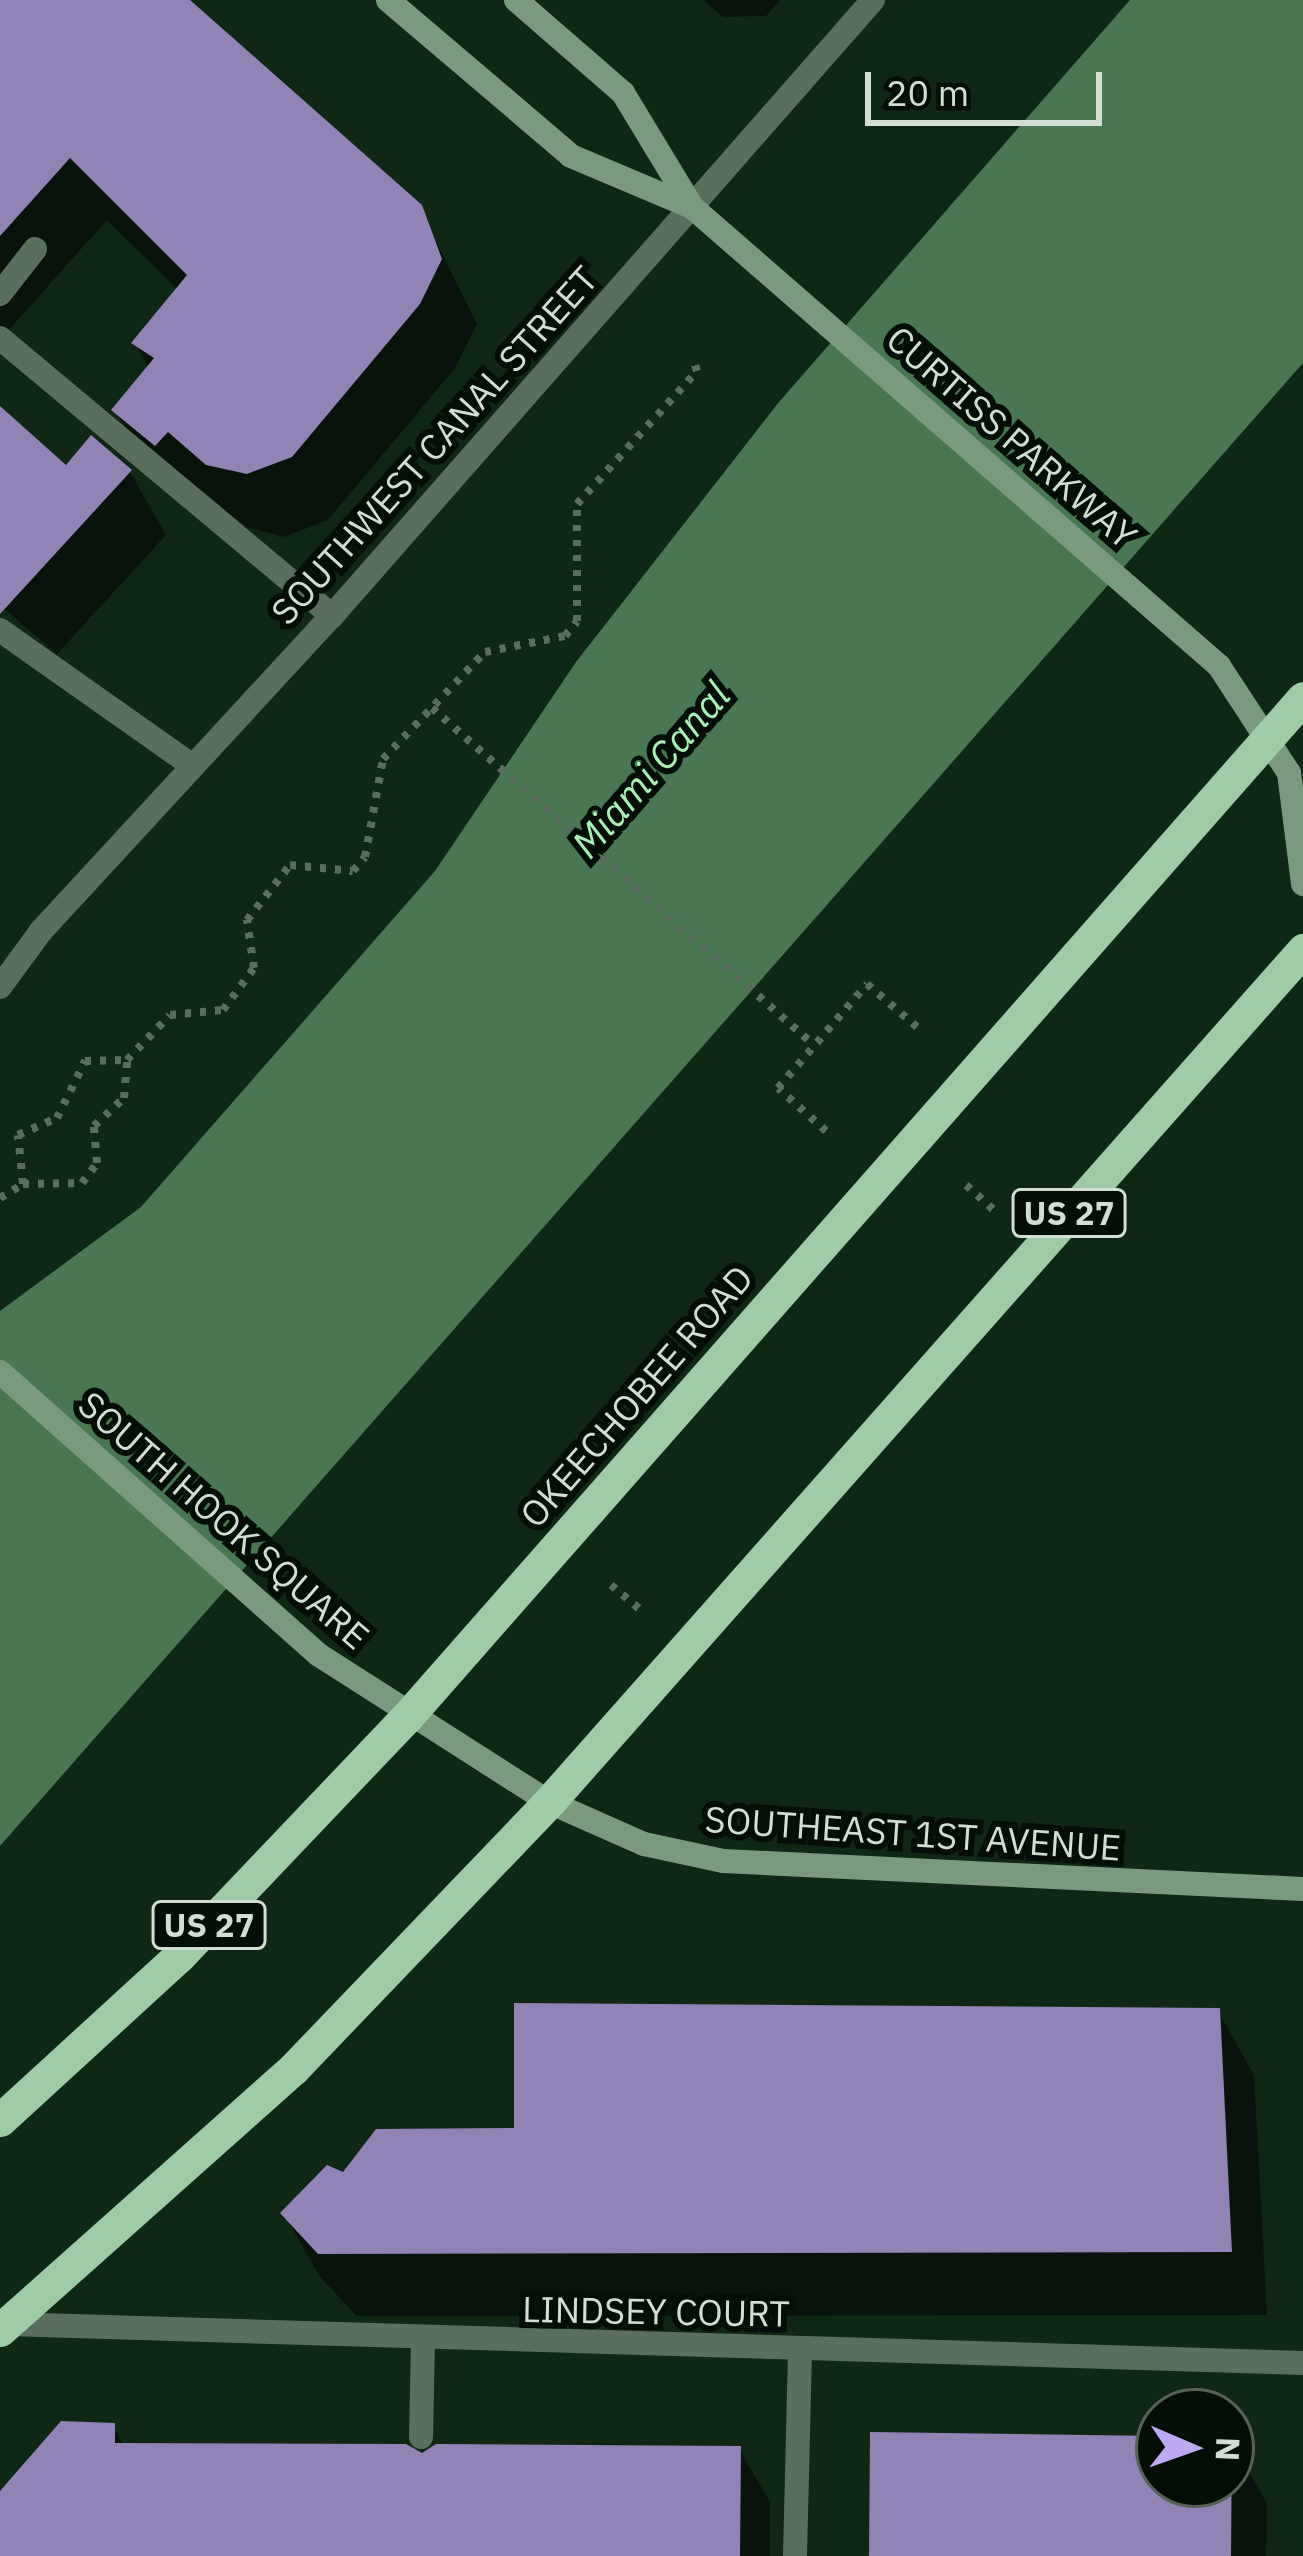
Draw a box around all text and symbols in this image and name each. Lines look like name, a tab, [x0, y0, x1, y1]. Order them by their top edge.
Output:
scale bar	[871, 48, 1108, 122]
text: 20 m	[886, 69, 969, 116]
street label: SOUTHWEST CANAL STREET	[262, 257, 606, 633]
street label: CURTISS PARKWAY	[878, 317, 1146, 557]
water label: Miami Canal	[562, 673, 740, 867]
road number: US 27	[1009, 1186, 1129, 1240]
street label: OKEECHOBEE ROAD	[511, 1256, 761, 1536]
street label: SOUTH HOOK SQUARE	[70, 1382, 378, 1658]
street label: SOUTHEAST 1ST AVENUE	[704, 1797, 1122, 1869]
road number: US 27	[149, 1898, 269, 1952]
street label: LINDSEY COURT	[522, 2287, 790, 2335]
north arrow	[1135, 2388, 1255, 2508]
text: N	[1207, 2436, 1250, 2462]

